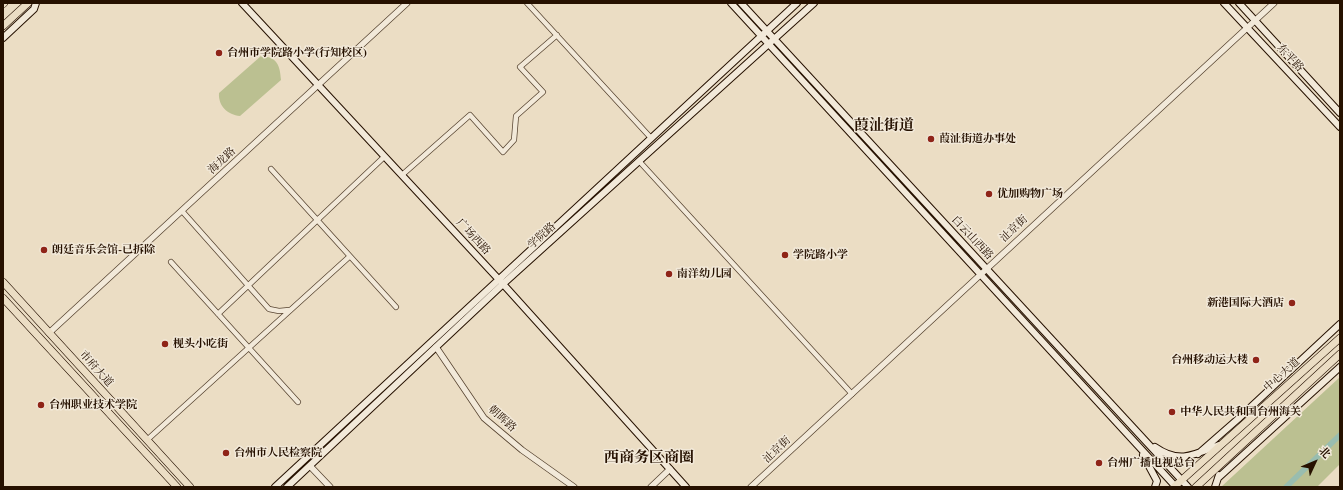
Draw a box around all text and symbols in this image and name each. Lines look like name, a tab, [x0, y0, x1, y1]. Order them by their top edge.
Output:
street label: 东平路	[1274, 41, 1306, 75]
place label: 台州市学院路小学(行知校区)	[227, 46, 367, 60]
marker: 台州市学院路小学(行知校区)	[214, 48, 224, 58]
district label: 葭沚街道	[854, 117, 914, 135]
place label: 葭沚街道办事处	[939, 132, 1016, 146]
marker: 葭沚街道办事处	[926, 134, 936, 144]
street label: 海龙路	[205, 145, 239, 177]
place label: 优加购物广场	[997, 187, 1063, 201]
marker: 优加购物广场	[984, 189, 994, 199]
street label: 白云山西路	[948, 213, 996, 263]
street label: 沚京街	[997, 213, 1031, 245]
street label: 广场西路	[453, 216, 493, 258]
street label: 学院路	[525, 220, 559, 252]
place label: 朗廷音乐会馆-已拆除	[52, 243, 155, 257]
marker: 朗廷音乐会馆-已拆除	[39, 245, 49, 255]
place label: 学院路小学	[793, 248, 848, 262]
marker: 学院路小学	[780, 250, 790, 260]
place label: 南洋幼儿园	[677, 267, 732, 281]
marker: 南洋幼儿园	[664, 269, 674, 279]
place label: 新港国际大酒店	[1207, 296, 1284, 310]
marker: 新港国际大酒店	[1287, 298, 1297, 308]
place label: 枧头小吃街	[173, 337, 228, 351]
marker: 枧头小吃街	[160, 339, 170, 349]
street label: 市府大道	[76, 348, 116, 390]
place label: 台州移动运大楼	[1171, 353, 1248, 367]
marker: 台州移动运大楼	[1251, 355, 1261, 365]
street label: 中心大道	[1261, 355, 1303, 395]
place label: 台州职业技术学院	[49, 398, 137, 412]
marker: 台州职业技术学院	[36, 400, 46, 410]
street label: 朝晖路	[485, 403, 519, 435]
place label: 中华人民共和国台州海关	[1180, 405, 1301, 419]
marker: 中华人民共和国台州海关	[1167, 407, 1177, 417]
street label: 沚京街	[760, 434, 794, 466]
north arrow	[1295, 442, 1335, 482]
place label: 台州市人民检察院	[234, 446, 322, 460]
text: 北	[1316, 446, 1332, 461]
marker: 台州市人民检察院	[221, 448, 231, 458]
district label: 西商务区商圈	[604, 449, 694, 467]
place label: 台州广播电视总台	[1107, 456, 1195, 470]
marker: 台州广播电视总台	[1094, 458, 1104, 468]

